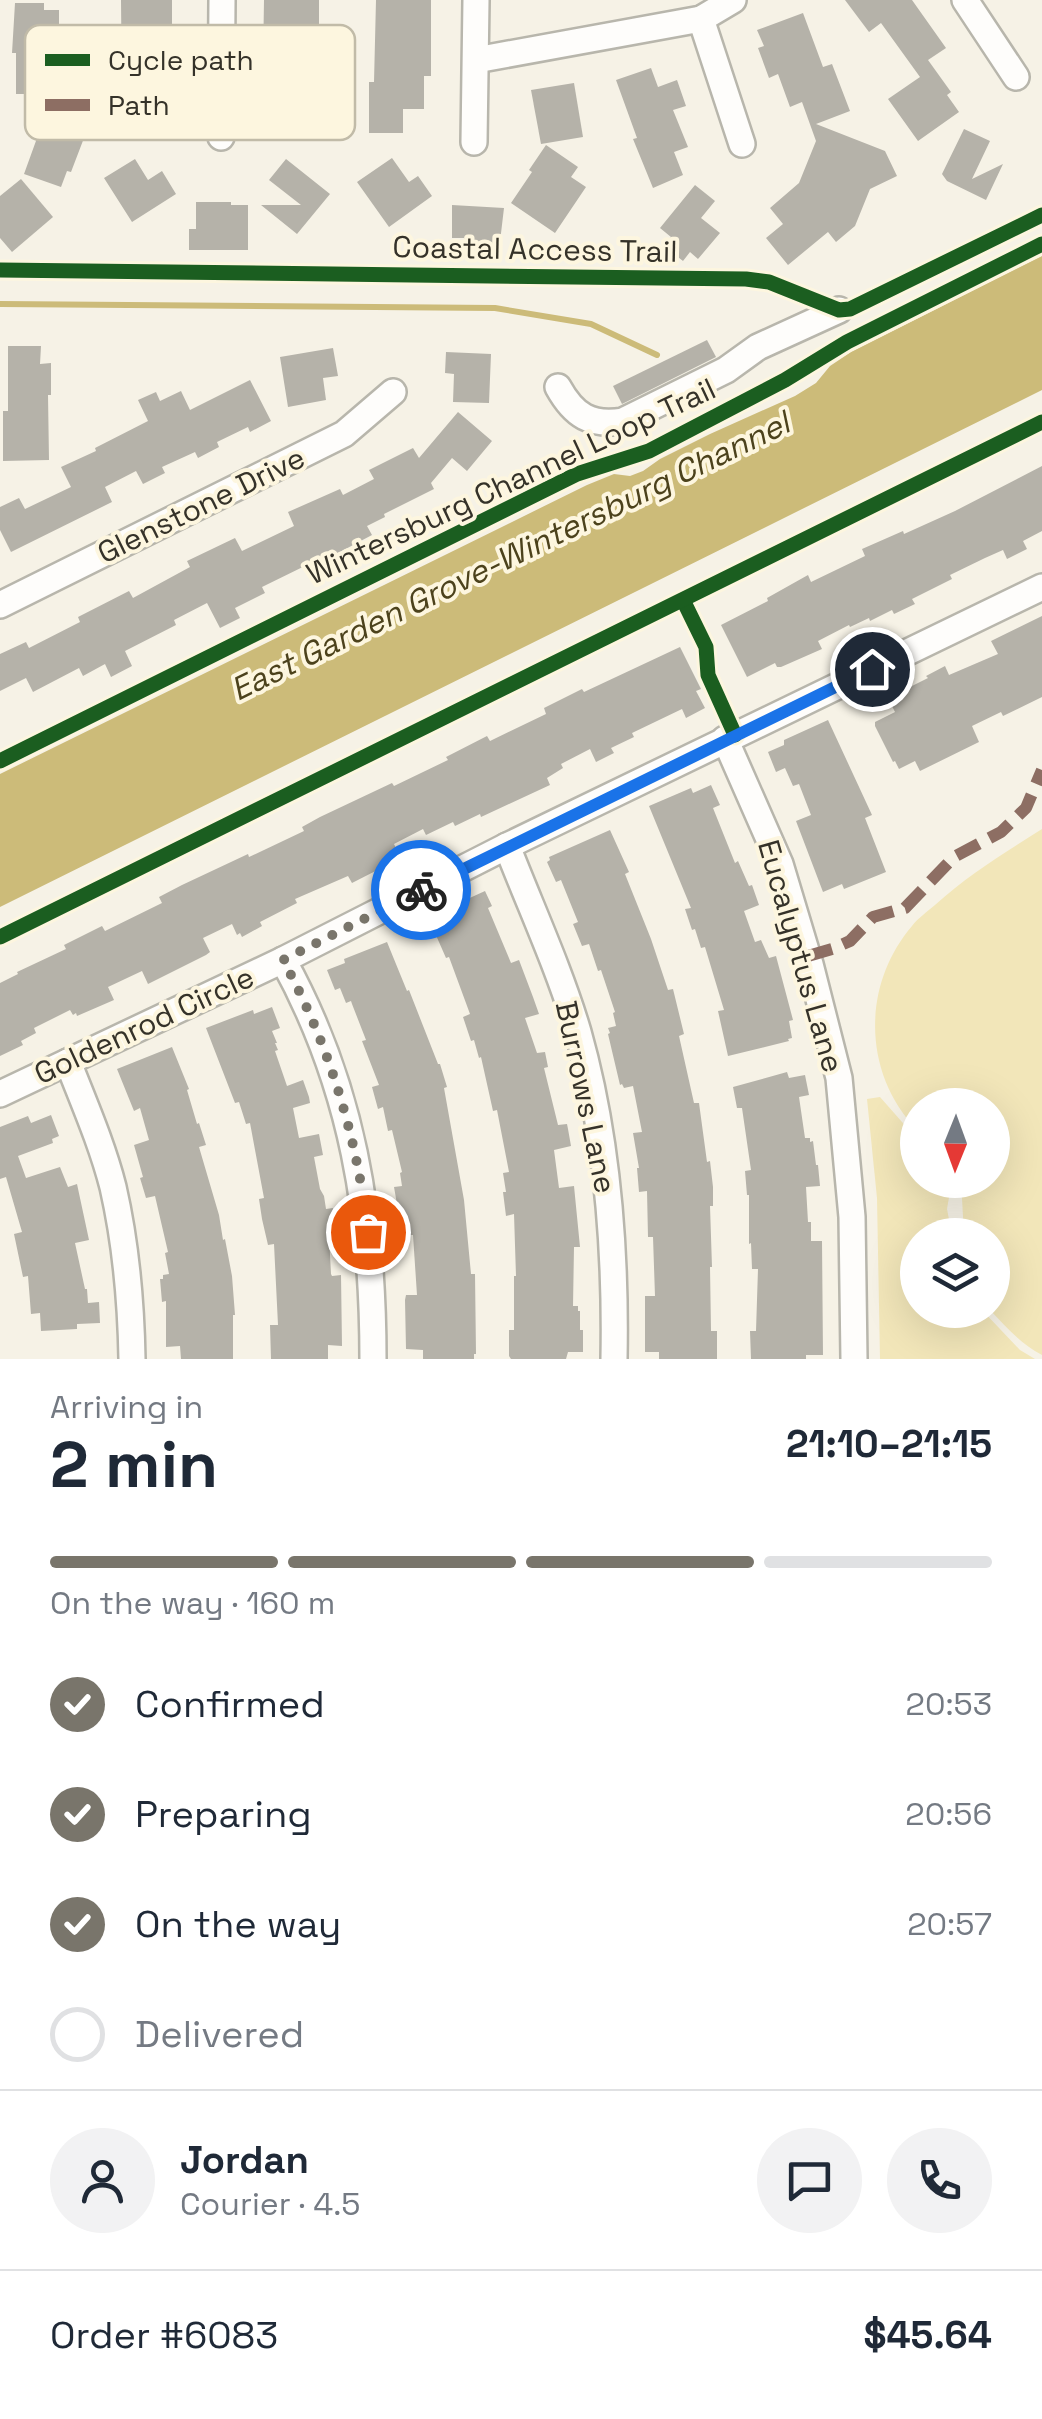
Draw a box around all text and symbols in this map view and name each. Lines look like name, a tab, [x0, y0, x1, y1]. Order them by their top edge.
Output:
legend	[25, 25, 355, 140]
text: Cycle path	[108, 42, 254, 78]
text: Path	[108, 87, 170, 123]
street label: Coastal Access Trail	[392, 227, 678, 271]
street label: Wintersburg Channel Loop Trail	[300, 369, 722, 593]
water label: East Garden Grove-Wintersburg Channel	[224, 401, 799, 709]
street label: Glenstone Drive	[91, 438, 311, 572]
pin	[830, 627, 915, 712]
icon: home	[845, 642, 900, 697]
street label: Eucalyptus Lane	[749, 835, 853, 1077]
courier	[371, 840, 471, 940]
icon: bike	[394, 863, 449, 918]
street label: Goldenrod Circle	[28, 957, 260, 1093]
street label: Burrows Lane	[547, 997, 625, 1197]
north arrow	[900, 1088, 1010, 1198]
map controls	[900, 1088, 1010, 1328]
pin	[326, 1190, 411, 1275]
icon: bag	[341, 1205, 396, 1260]
button: layers	[900, 1218, 1010, 1328]
text: Arriving in	[50, 1387, 203, 1427]
text: 21:10–21:15	[786, 1420, 992, 1468]
text: 2 min	[50, 1423, 218, 1506]
text: On the way · 160 m	[50, 1583, 335, 1623]
icon: check	[50, 1677, 105, 1732]
text: Confirmed	[135, 1680, 325, 1728]
text: 20:53	[906, 1684, 992, 1724]
icon: check	[50, 1787, 105, 1842]
text: Preparing	[135, 1790, 312, 1838]
text: 20:56	[905, 1794, 992, 1834]
icon: check	[50, 1897, 105, 1952]
text: On the way	[135, 1900, 341, 1948]
text: 20:57	[907, 1904, 992, 1944]
text: Delivered	[135, 2010, 304, 2058]
button: person	[50, 2128, 155, 2233]
button: chat	[757, 2128, 862, 2233]
button: phone	[887, 2128, 992, 2233]
text: Jordan	[180, 2136, 309, 2184]
text: Courier · 4.5	[180, 2184, 361, 2224]
text: Order #6083	[50, 2311, 278, 2359]
text: $45.64	[863, 2311, 992, 2359]

